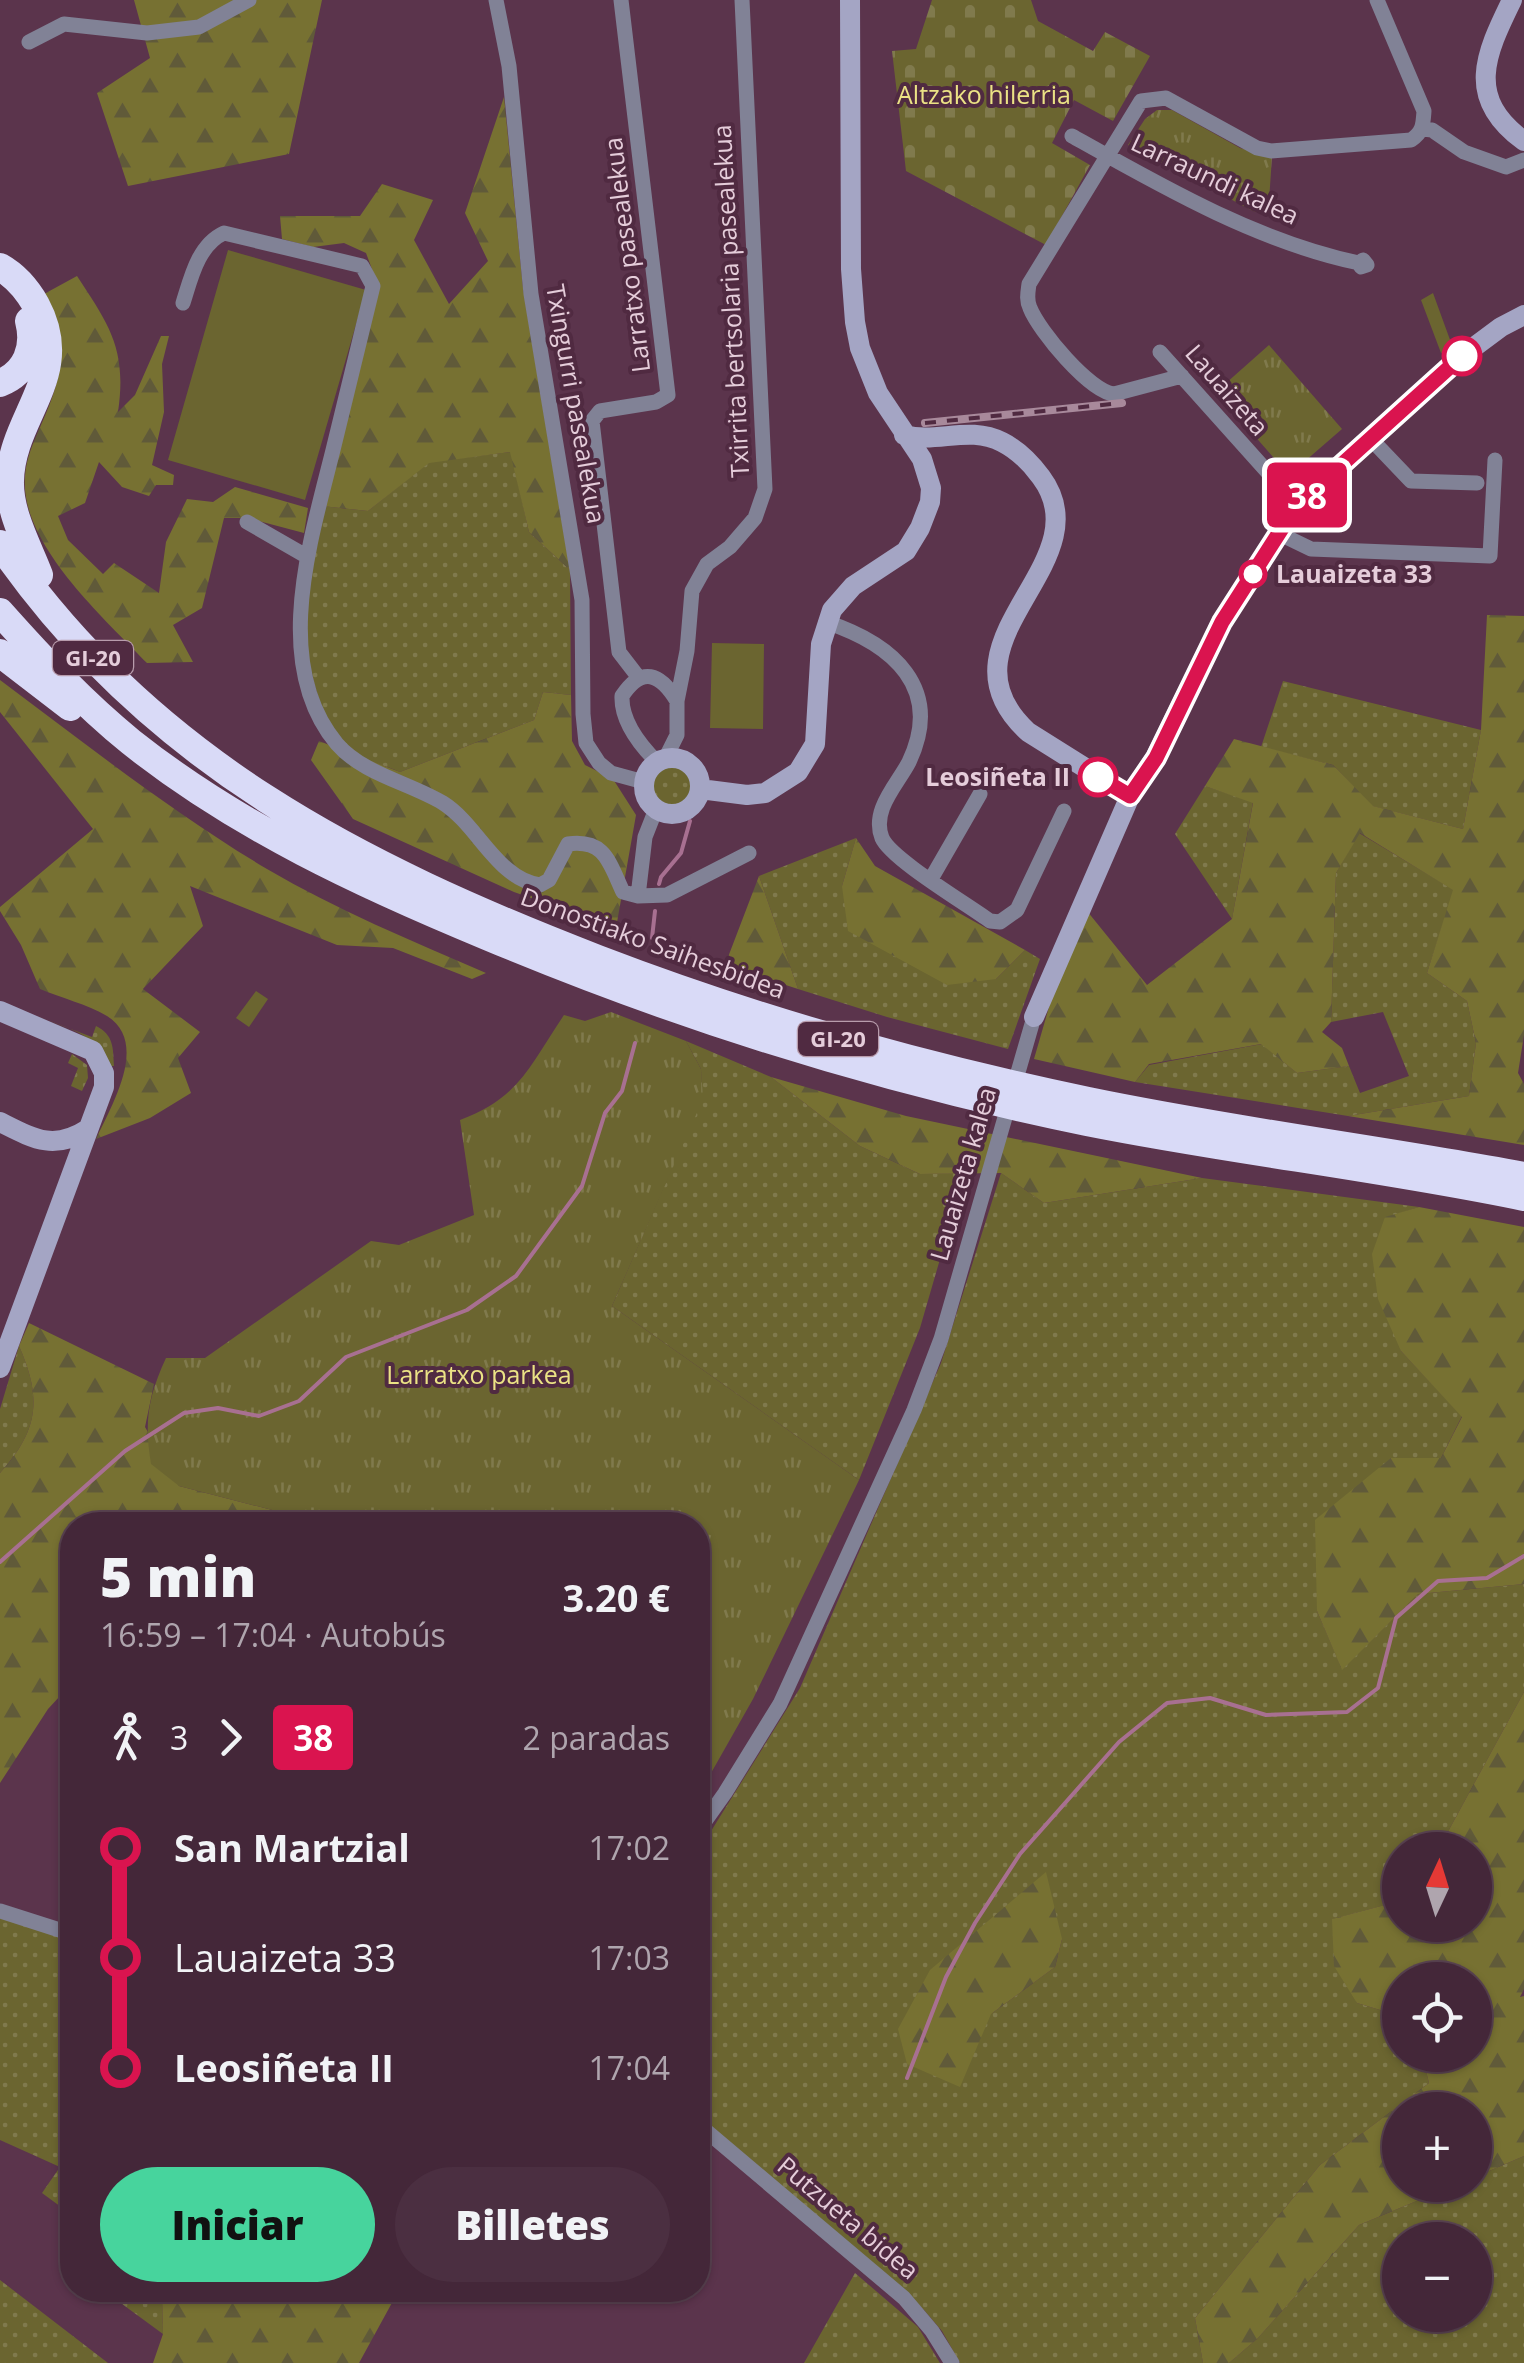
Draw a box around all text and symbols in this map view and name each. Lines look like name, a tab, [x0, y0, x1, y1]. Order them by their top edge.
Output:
park label: Altzako hilerria	[897, 77, 1071, 111]
street label: Txirrita bertsolaria pasealekua	[704, 124, 756, 478]
street label: Larraundi kalea	[1126, 124, 1305, 232]
street label: Larratxo pasealekua	[595, 136, 657, 375]
street label: Txingurri pasealekua	[539, 282, 615, 526]
street label: Lauaizeta	[1178, 336, 1277, 442]
unlabelled marker	[1443, 337, 1481, 375]
line badge: 38	[1262, 462, 1352, 528]
text: 38	[1287, 472, 1327, 519]
place label: Lauaizeta 33	[1276, 556, 1432, 590]
marker: Lauaizeta 33	[1240, 561, 1266, 587]
road number: GI-20	[53, 641, 133, 675]
marker: Leosiñeta II	[1079, 758, 1117, 796]
place label: Leosiñeta II	[925, 759, 1070, 793]
street label: Donostiako Saihesbidea	[516, 878, 790, 1006]
road number: GI-20	[798, 1022, 878, 1056]
street label: Lauaizeta kalea	[921, 1083, 1003, 1264]
park label: Larratxo parkea	[386, 1357, 572, 1391]
text: 5 min	[100, 1538, 256, 1613]
text: 3.20 €	[562, 1571, 670, 1623]
text: 16:59 – 17:04 · Autobús	[100, 1613, 446, 1656]
icon: walk	[100, 1710, 155, 1765]
icon: forward	[203, 1710, 258, 1765]
text: 38	[293, 1714, 333, 1761]
text: 3	[170, 1716, 188, 1759]
text: 2 paradas	[523, 1716, 670, 1759]
text: San Martzial	[174, 1821, 410, 1873]
text: 17:02	[588, 1826, 670, 1869]
north arrow	[1382, 1832, 1492, 1942]
map controls	[1382, 1832, 1492, 2332]
text: Lauaizeta 33	[174, 1931, 396, 1983]
text: 17:03	[588, 1936, 670, 1979]
button: locate	[1382, 1962, 1492, 2072]
text: Leosiñeta II	[174, 2041, 394, 2093]
text: 17:04	[588, 2046, 670, 2089]
button: +	[1382, 2092, 1492, 2202]
street label: Putzueta bidea	[771, 2148, 926, 2286]
button: Iniciar	[100, 2167, 375, 2282]
button: Billetes	[395, 2167, 670, 2282]
button: −	[1382, 2222, 1492, 2332]

